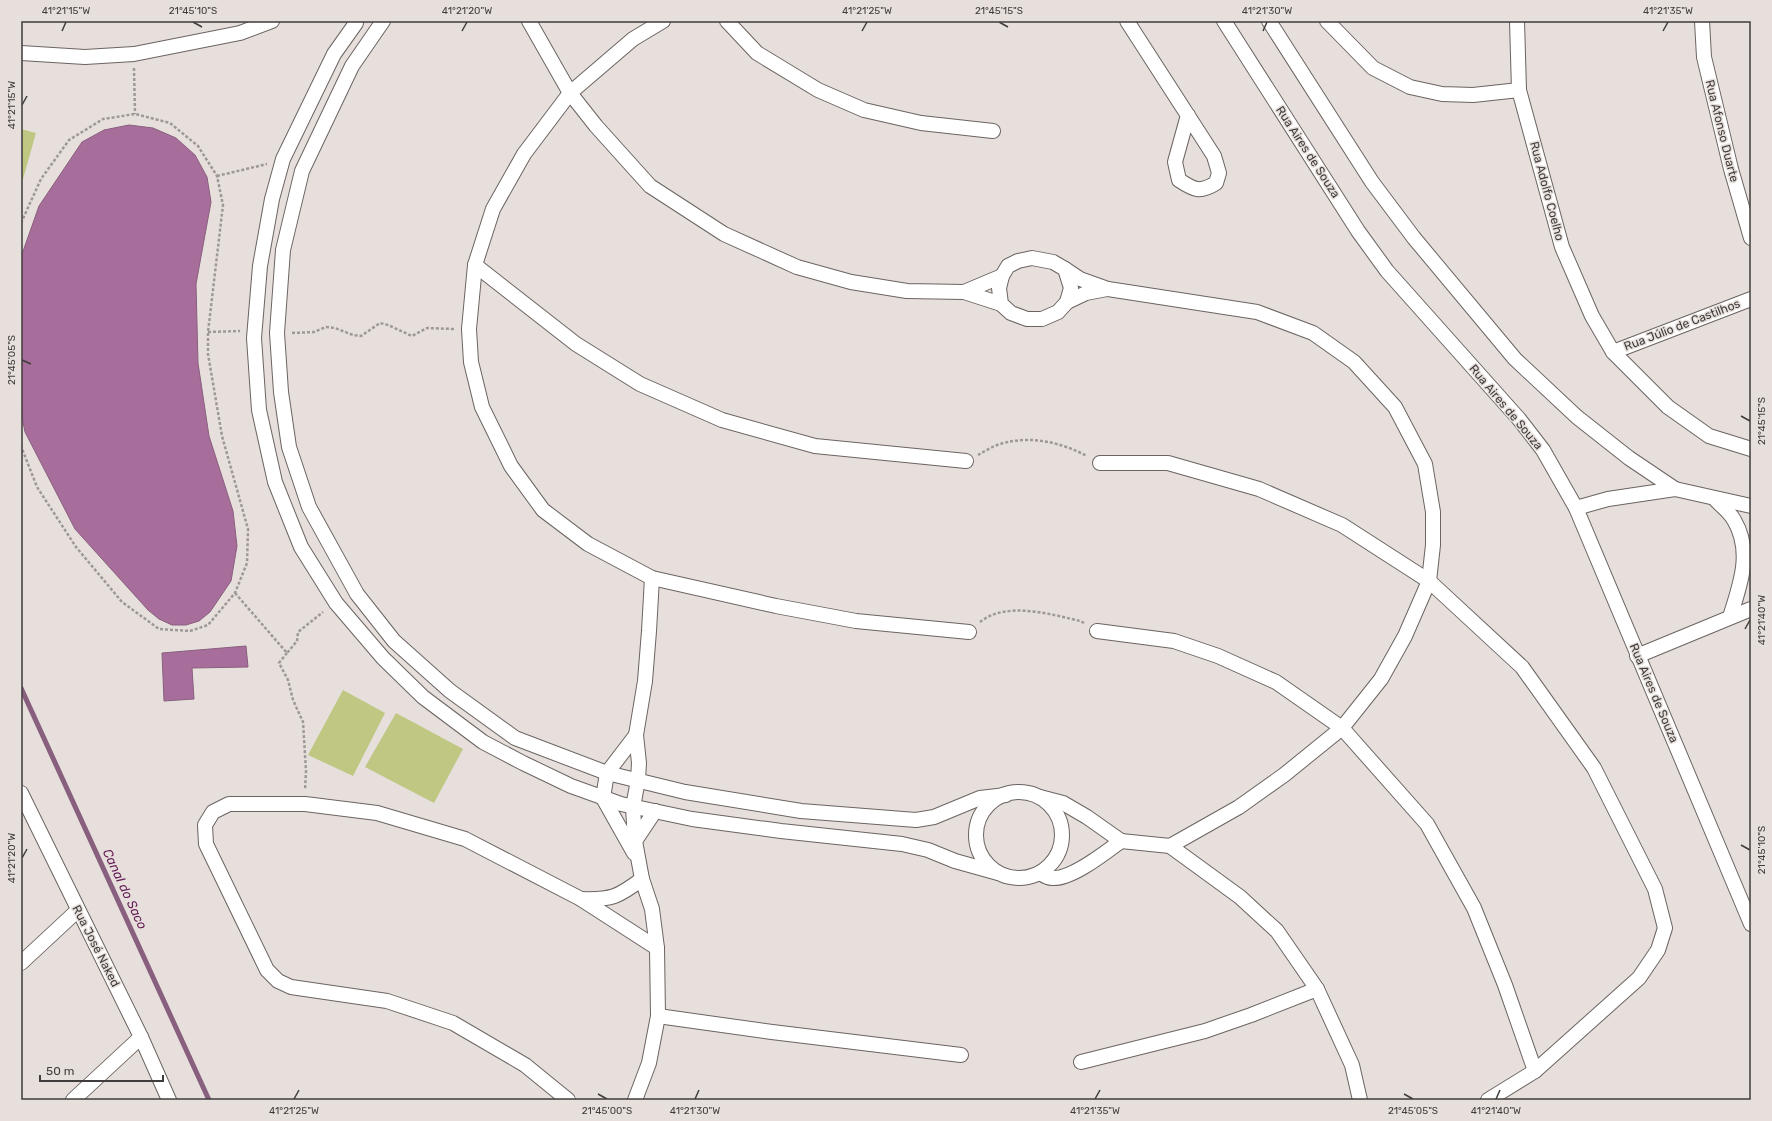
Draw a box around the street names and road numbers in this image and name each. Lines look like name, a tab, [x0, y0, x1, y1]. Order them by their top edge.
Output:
street label: Rua Afonso Duarte	[1703, 78, 1742, 184]
street label: Rua Aires de Souza	[1273, 103, 1343, 201]
street label: Rua Adolfo Coelho	[1527, 140, 1567, 242]
street label: Rua Júlio de Castilhos	[1622, 296, 1742, 354]
street label: Rua Aires de Souza	[1466, 362, 1546, 452]
street label: Rua Aires de Souza	[1627, 641, 1681, 745]
street label: Rua José Naked	[69, 903, 123, 989]

